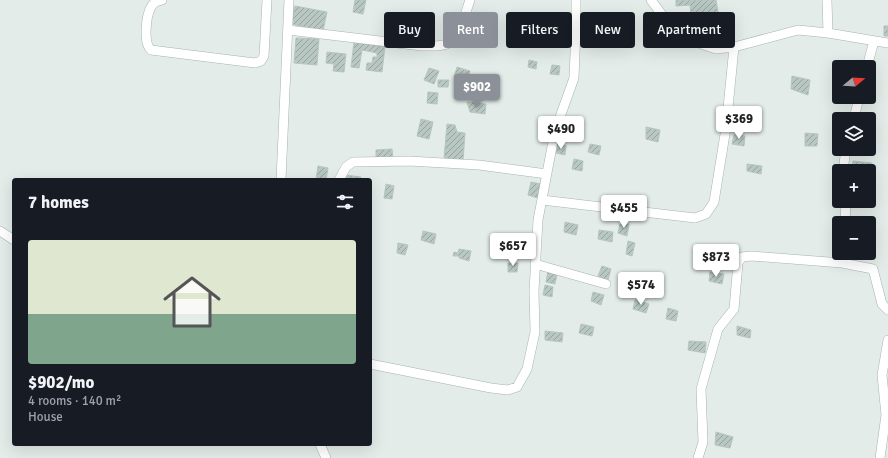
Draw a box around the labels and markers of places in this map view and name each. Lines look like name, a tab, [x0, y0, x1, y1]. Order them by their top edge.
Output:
pin: $902	[453, 74, 501, 108]
pin: $369	[715, 106, 763, 140]
pin: $490	[537, 116, 585, 150]
pin: $455	[600, 195, 648, 229]
pin: $657	[489, 233, 537, 267]
pin: $873	[692, 244, 740, 278]
pin: $574	[617, 272, 665, 306]

